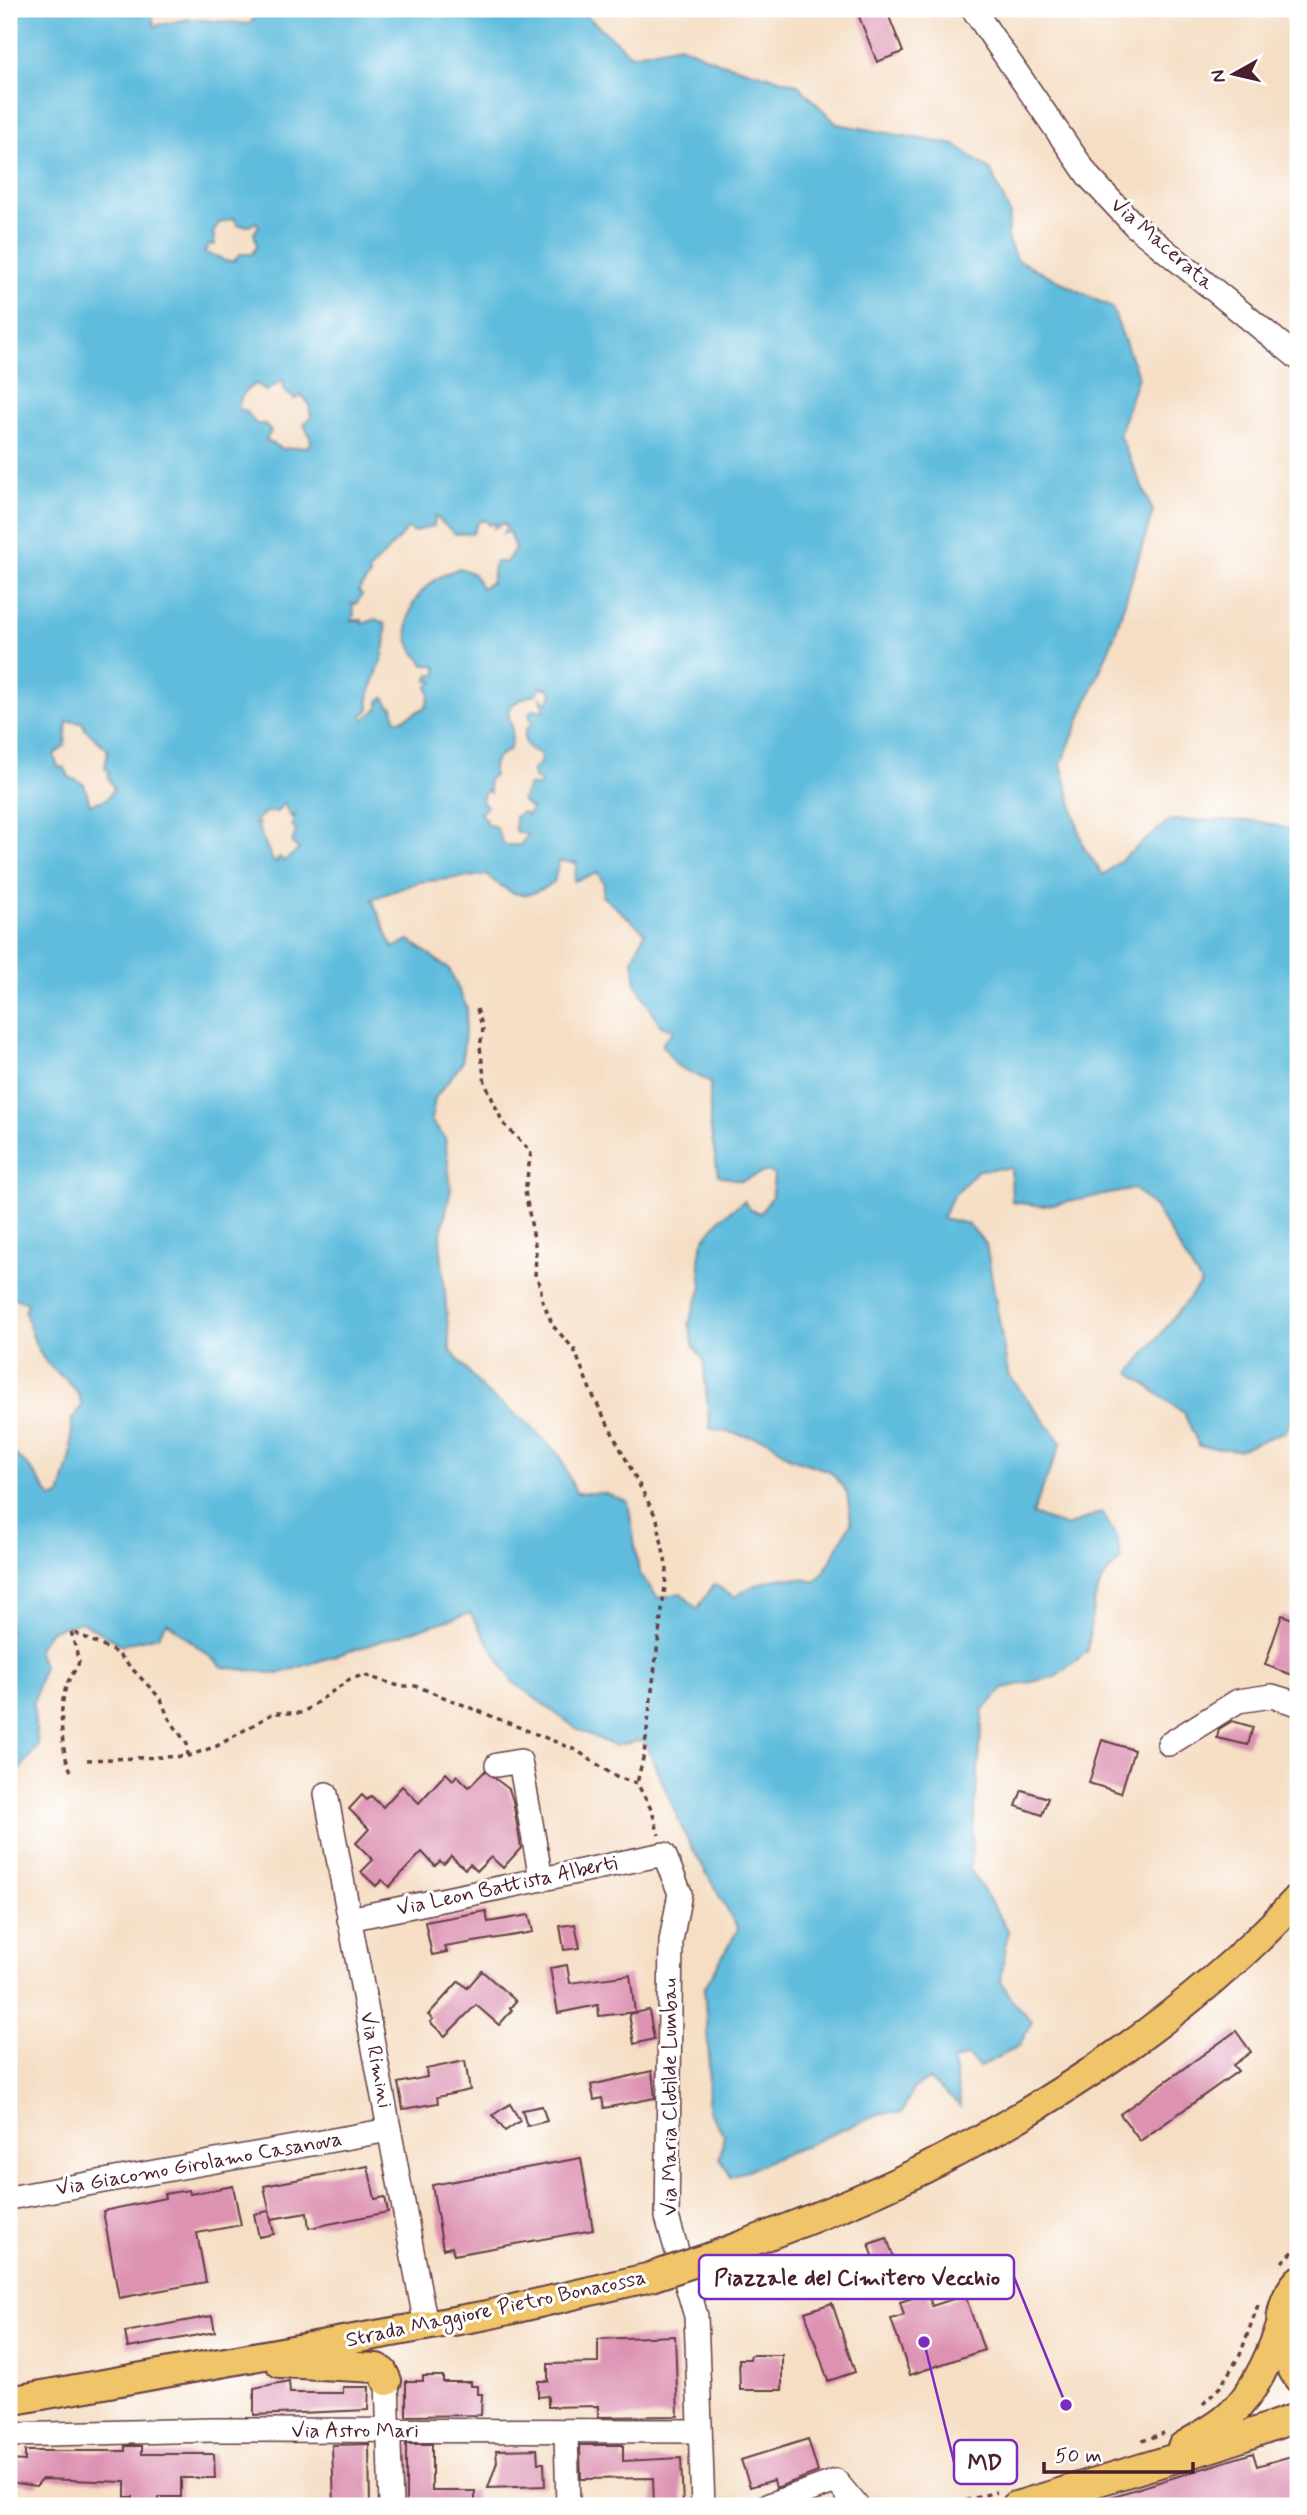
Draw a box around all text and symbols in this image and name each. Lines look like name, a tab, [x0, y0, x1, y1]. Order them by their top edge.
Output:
north arrow	[1198, 38, 1268, 108]
text: N	[1205, 68, 1232, 84]
street label: Via Macerata	[1104, 191, 1220, 297]
street label: Via Leon Battista Alberti	[394, 1849, 620, 1923]
street label: Via Maria Clotilde Lumbau	[656, 1978, 684, 2216]
street label: Via Rimini	[353, 2009, 399, 2111]
street label: Via Giacomo Girolamo Casanova	[54, 2125, 344, 2203]
callout: Piazzale del Cimitero Vecchio	[699, 2255, 1014, 2299]
street label: Strada Maggiore Pietro Bonacossa	[343, 2263, 649, 2356]
text: Piazzale del Cimitero Vecchio	[714, 2264, 1000, 2294]
street label: Via Astro Mari	[291, 2417, 419, 2445]
scale bar	[1044, 2431, 1193, 2475]
callout: MD	[954, 2440, 1017, 2484]
text: 50 m	[1055, 2442, 1102, 2470]
text: MD	[967, 2449, 1003, 2479]

